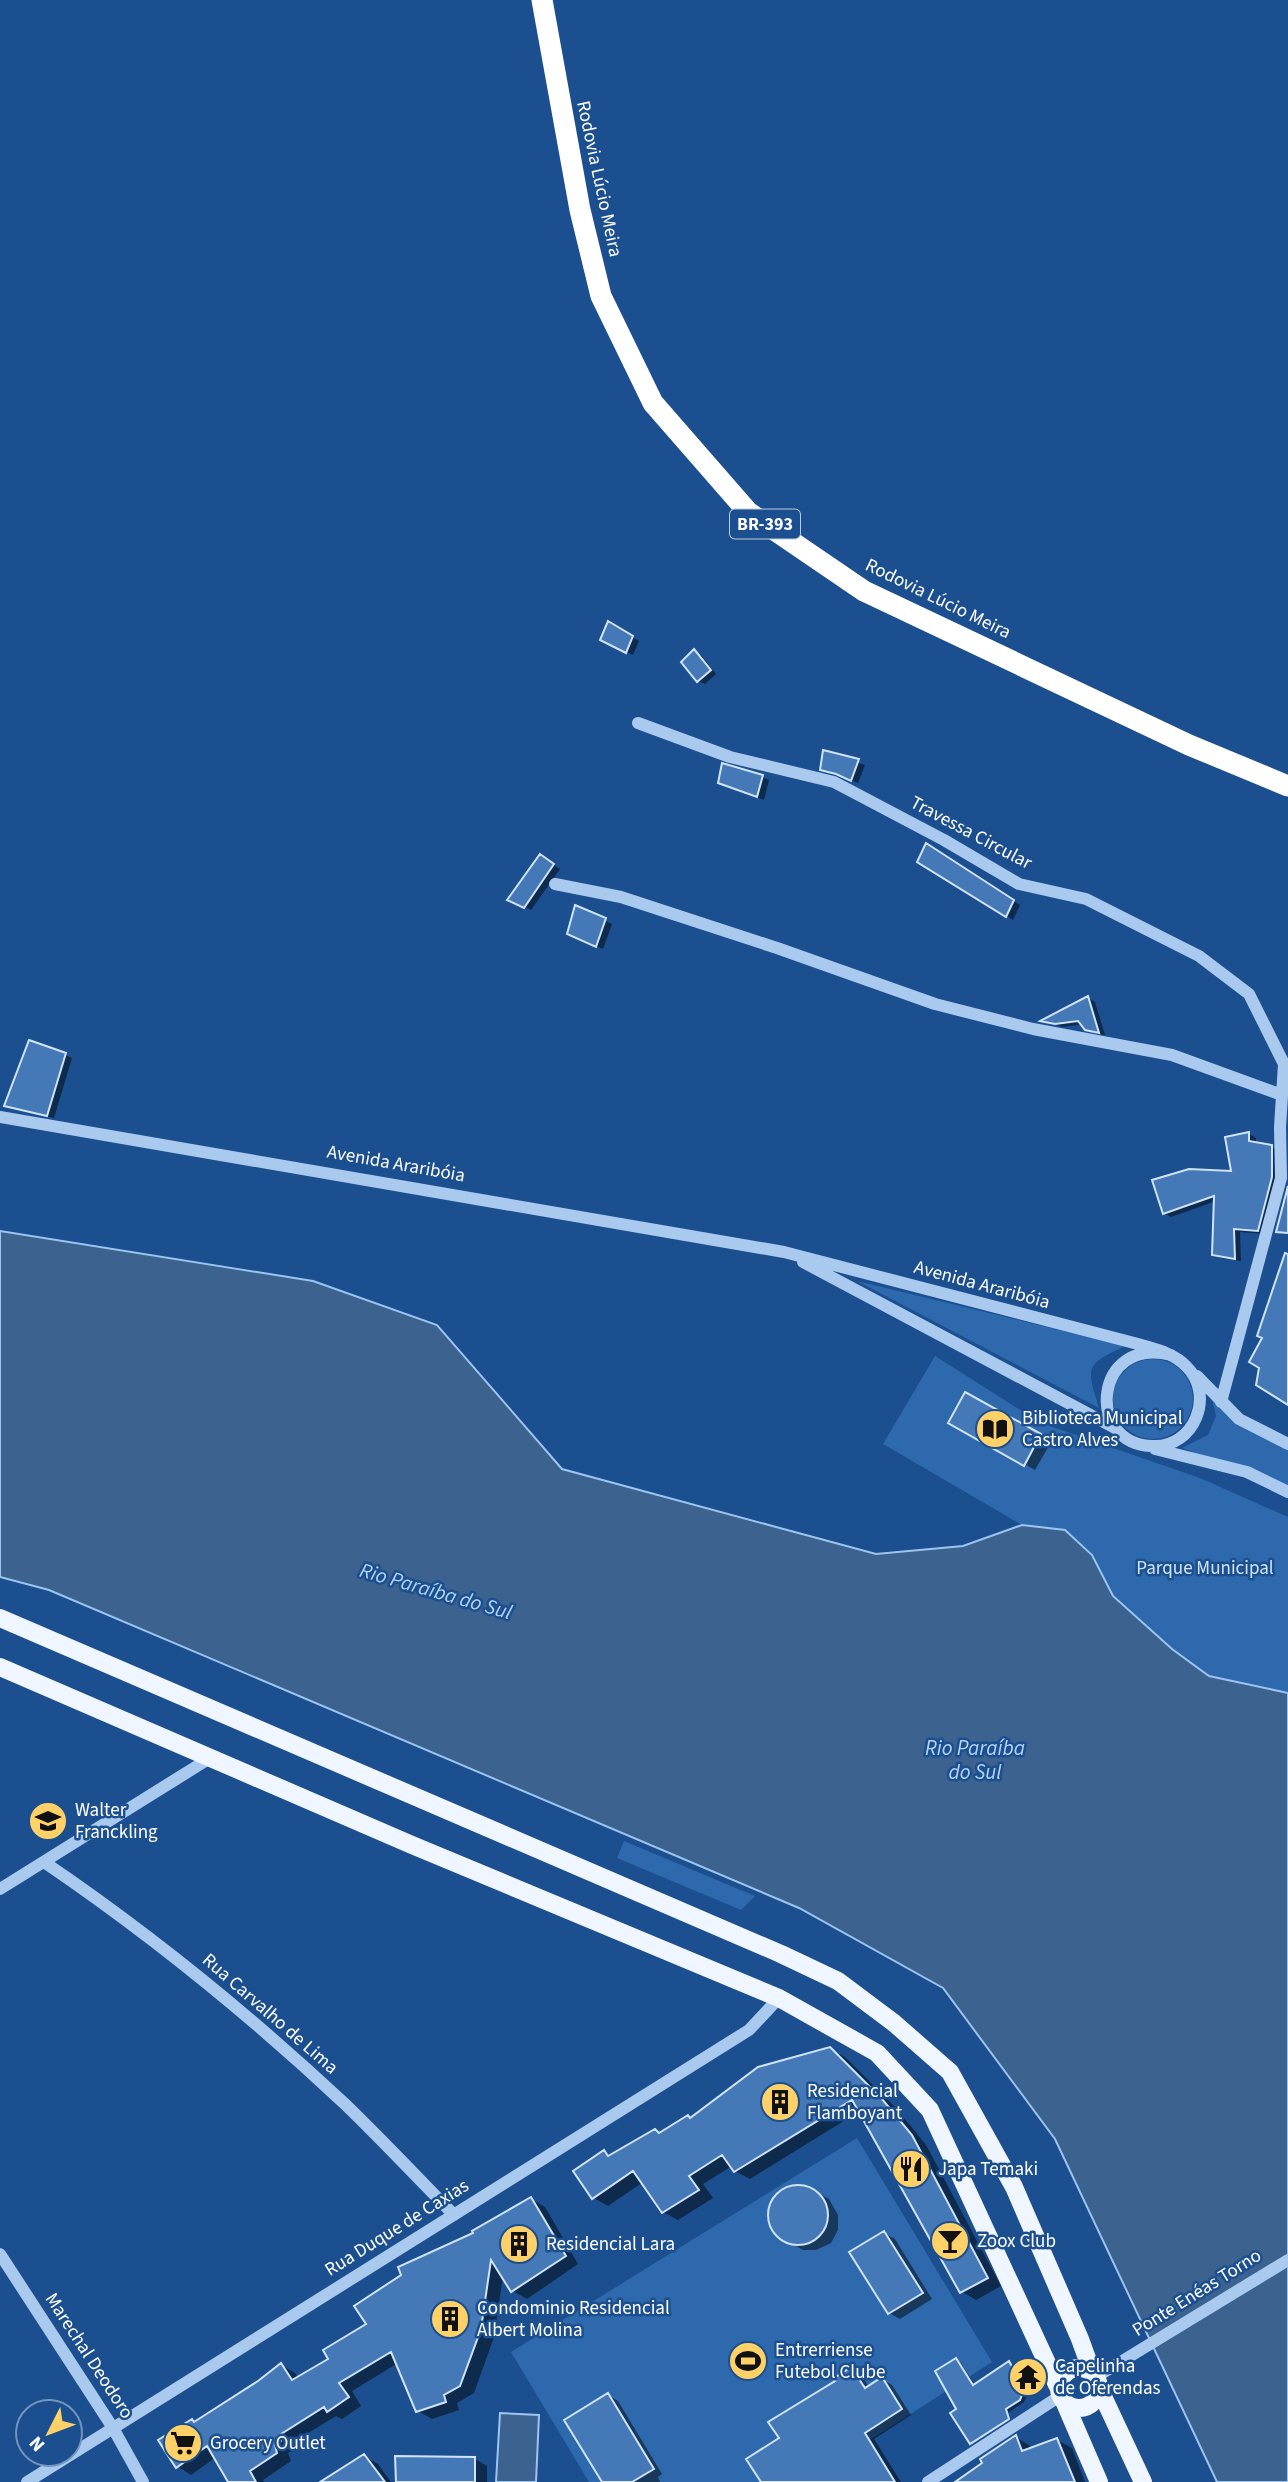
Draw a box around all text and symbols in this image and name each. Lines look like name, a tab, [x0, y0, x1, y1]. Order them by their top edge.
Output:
street label: Rodovia Lúcio Meira	[569, 98, 629, 260]
road number: BR-393	[730, 510, 800, 538]
street label: Rodovia Lúcio Meira	[861, 552, 1015, 646]
street label: Travessa Circular	[905, 790, 1037, 877]
street label: Avenida Araribóia	[325, 1139, 467, 1189]
street label: Avenida Araribóia	[911, 1254, 1053, 1316]
place label: Biblioteca Municipal Castro Alves	[1022, 1405, 1183, 1454]
library icon: Biblioteca Municipal Castro Alves	[974, 1408, 1016, 1450]
water label: Rio Paraíba do Sul	[356, 1555, 516, 1627]
park label: Parque Municipal	[1136, 1555, 1274, 1582]
water label: Rio Paraíba do Sul	[925, 1733, 1025, 1787]
place label: Walter Franckling	[75, 1797, 158, 1846]
school or university icon: Walter Franckling	[27, 1800, 69, 1842]
street label: Rua Carvalho de Lima	[196, 1947, 344, 2081]
place label: Residencial Flamboyant	[807, 2078, 903, 2127]
building icon: Residencial Flamboyant	[759, 2081, 801, 2123]
restaurant icon: Japa Temaki	[890, 2148, 932, 2190]
place label: Japa Temaki	[938, 2156, 1038, 2183]
street label: Rua Duque de Caxias	[320, 2173, 474, 2283]
bar icon: Zoox Club	[929, 2220, 971, 2262]
building icon: Residencial Lara	[498, 2223, 540, 2265]
place label: Zoox Club	[977, 2228, 1056, 2255]
place label: Residencial Lara	[546, 2231, 675, 2258]
street label: Ponte Enéas Torno	[1127, 2242, 1267, 2344]
street label: Marechal Deodoro	[38, 2288, 140, 2424]
place label: Condominio Residencial Albert Molina	[477, 2295, 670, 2344]
building icon: Condominio Residencial Albert Molina	[429, 2298, 471, 2340]
place label: Entrerriense Futebol Clube	[775, 2337, 885, 2386]
sports icon: Entrerriense Futebol Clube	[727, 2340, 769, 2382]
place label: Capelinha de Oferendas	[1055, 2353, 1161, 2402]
temple icon: Capelinha de Oferendas	[1007, 2356, 1049, 2398]
north arrow	[14, 2398, 84, 2468]
supermarket icon: Grocery Outlet	[162, 2422, 204, 2464]
text: N	[23, 2430, 52, 2457]
place label: Grocery Outlet	[210, 2430, 326, 2457]

